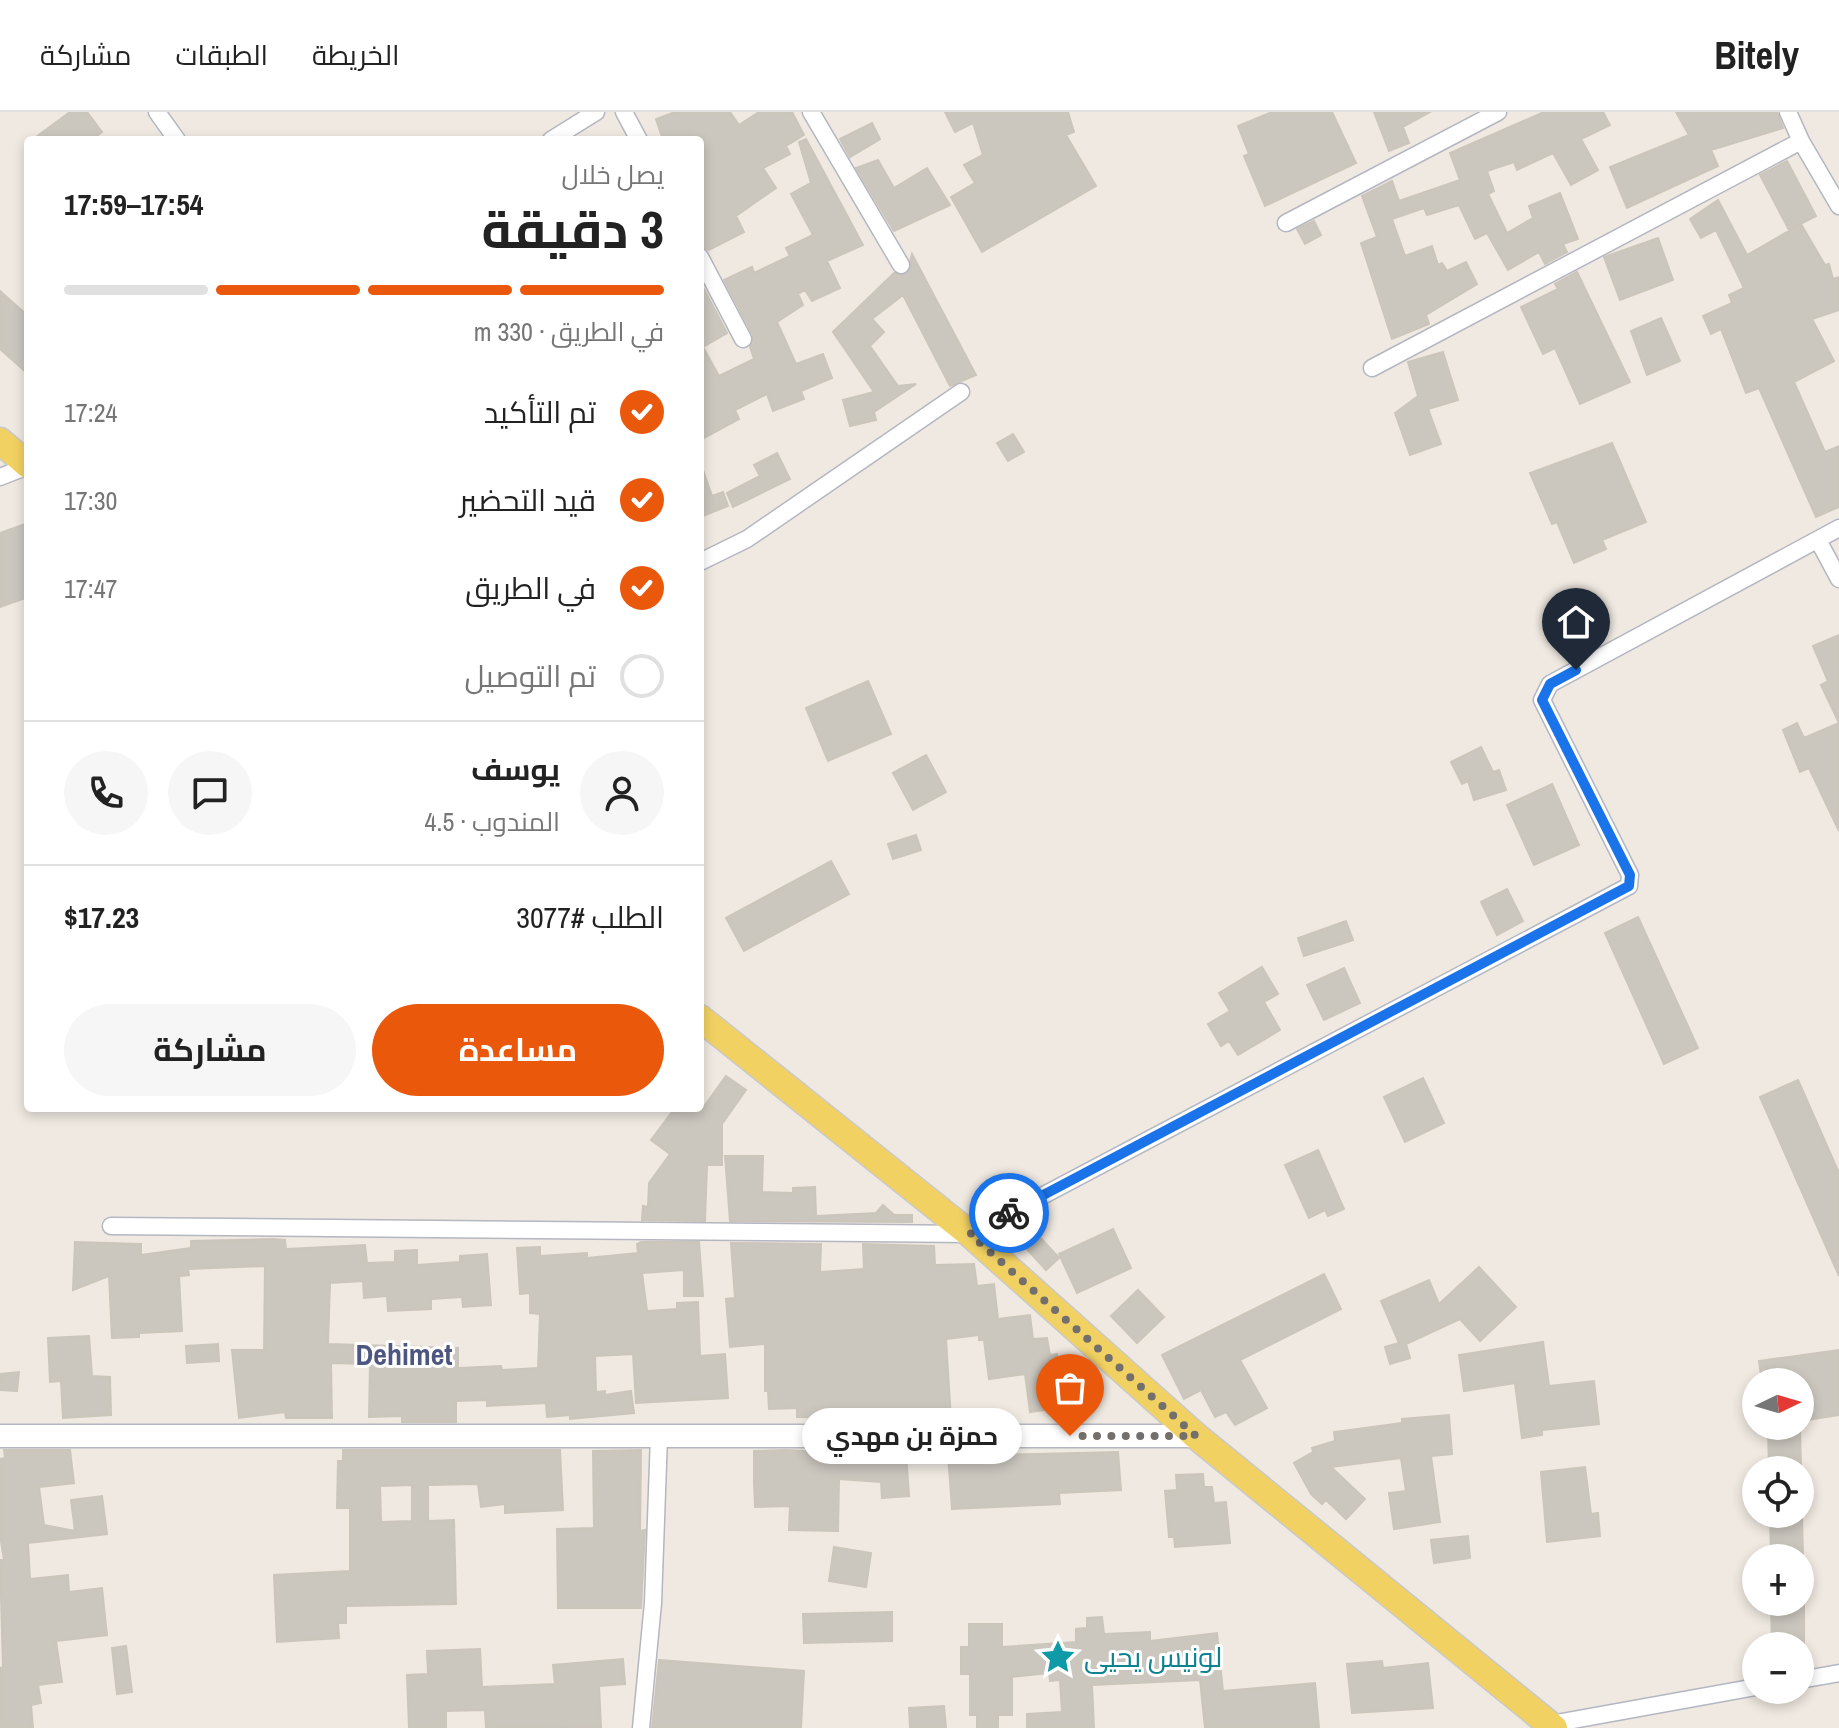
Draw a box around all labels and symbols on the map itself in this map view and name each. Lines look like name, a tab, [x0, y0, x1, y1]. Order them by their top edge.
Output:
pin	[1542, 588, 1610, 670]
courier	[969, 1173, 1049, 1253]
district label: Dehimet	[355, 1334, 453, 1374]
pin	[1036, 1354, 1104, 1436]
north arrow	[1742, 1368, 1814, 1440]
callout: حمزة بن مهدي	[802, 1408, 1022, 1464]
place icon: لونيس يحيى	[1039, 1638, 1077, 1676]
place label: لونيس يحيى	[1084, 1638, 1222, 1676]

